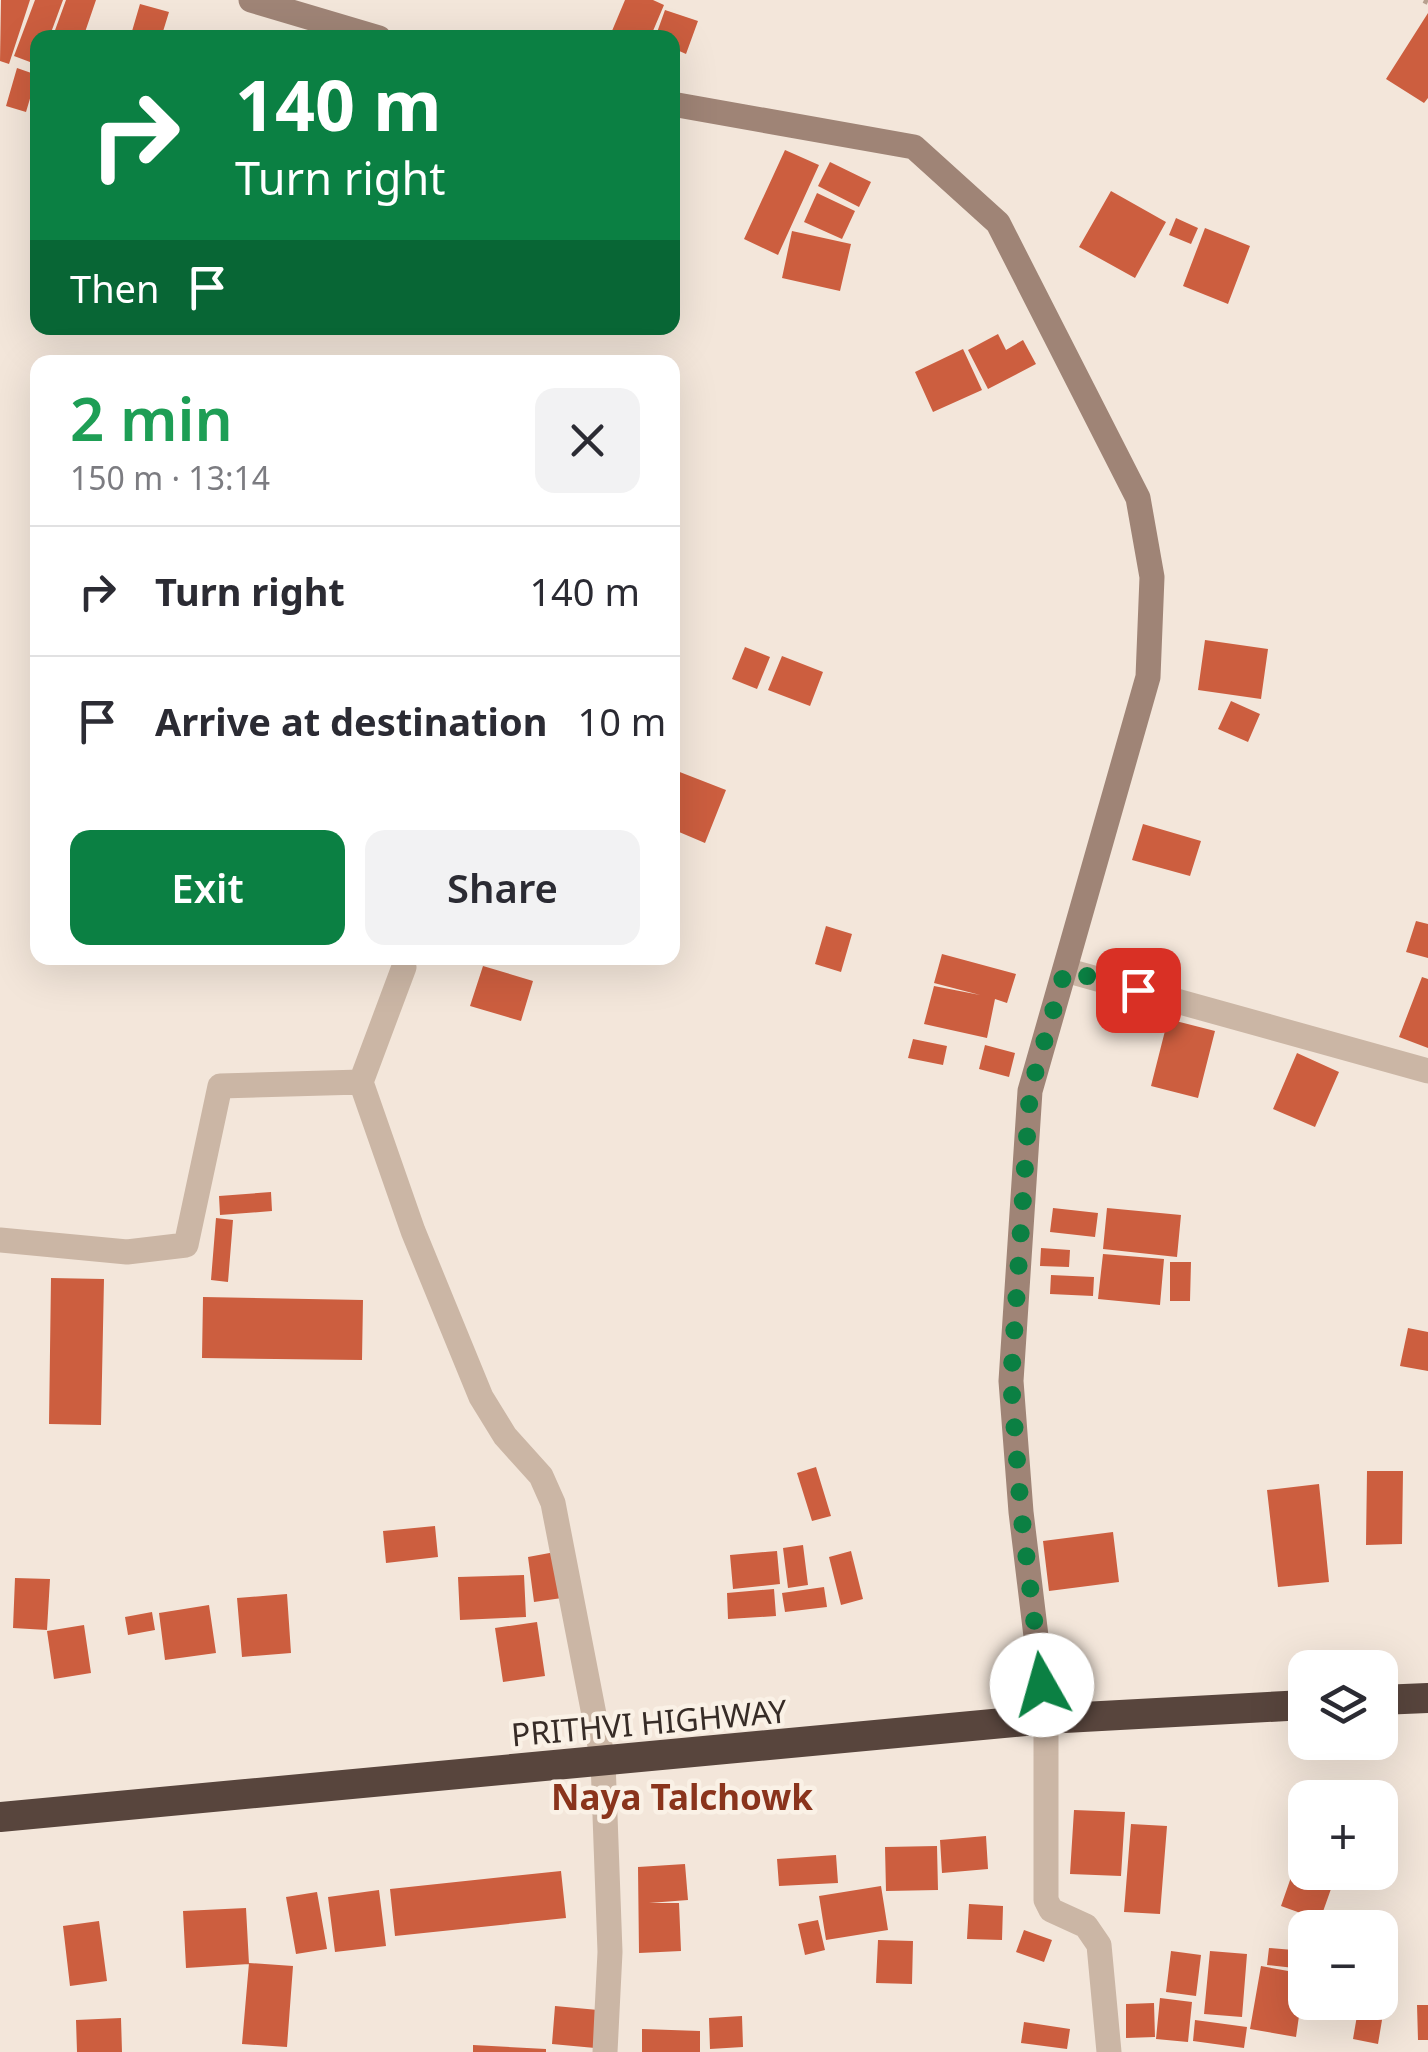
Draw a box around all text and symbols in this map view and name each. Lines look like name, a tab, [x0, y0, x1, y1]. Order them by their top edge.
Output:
text: 140 m	[235, 56, 442, 152]
icon: right	[70, 70, 200, 200]
text: Turn right	[235, 147, 446, 208]
icon: arrive	[180, 260, 235, 315]
text: Then	[70, 262, 160, 314]
text: 2 min	[70, 377, 233, 459]
button: close	[535, 388, 640, 493]
text: 150 m · 13:14	[70, 456, 270, 499]
icon: right	[70, 564, 125, 619]
text: Turn right	[155, 565, 345, 617]
text: 140 m	[529, 565, 640, 617]
icon: arrive	[70, 694, 125, 749]
text: Arrive at destination	[155, 695, 547, 747]
text: 10 m	[577, 695, 666, 747]
button: Exit	[70, 830, 345, 945]
button: Share	[365, 830, 640, 945]
pin	[1096, 948, 1181, 1033]
icon: arrive	[1111, 963, 1166, 1018]
position arrow	[990, 1633, 1094, 1737]
map controls	[1288, 1650, 1398, 2020]
button: layers	[1288, 1650, 1398, 1760]
street label: PRITHVI HIGHWAY	[509, 1688, 790, 1755]
district label: Naya Talchowk	[551, 1773, 813, 1820]
button: +	[1288, 1780, 1398, 1890]
button: −	[1288, 1910, 1398, 2020]

